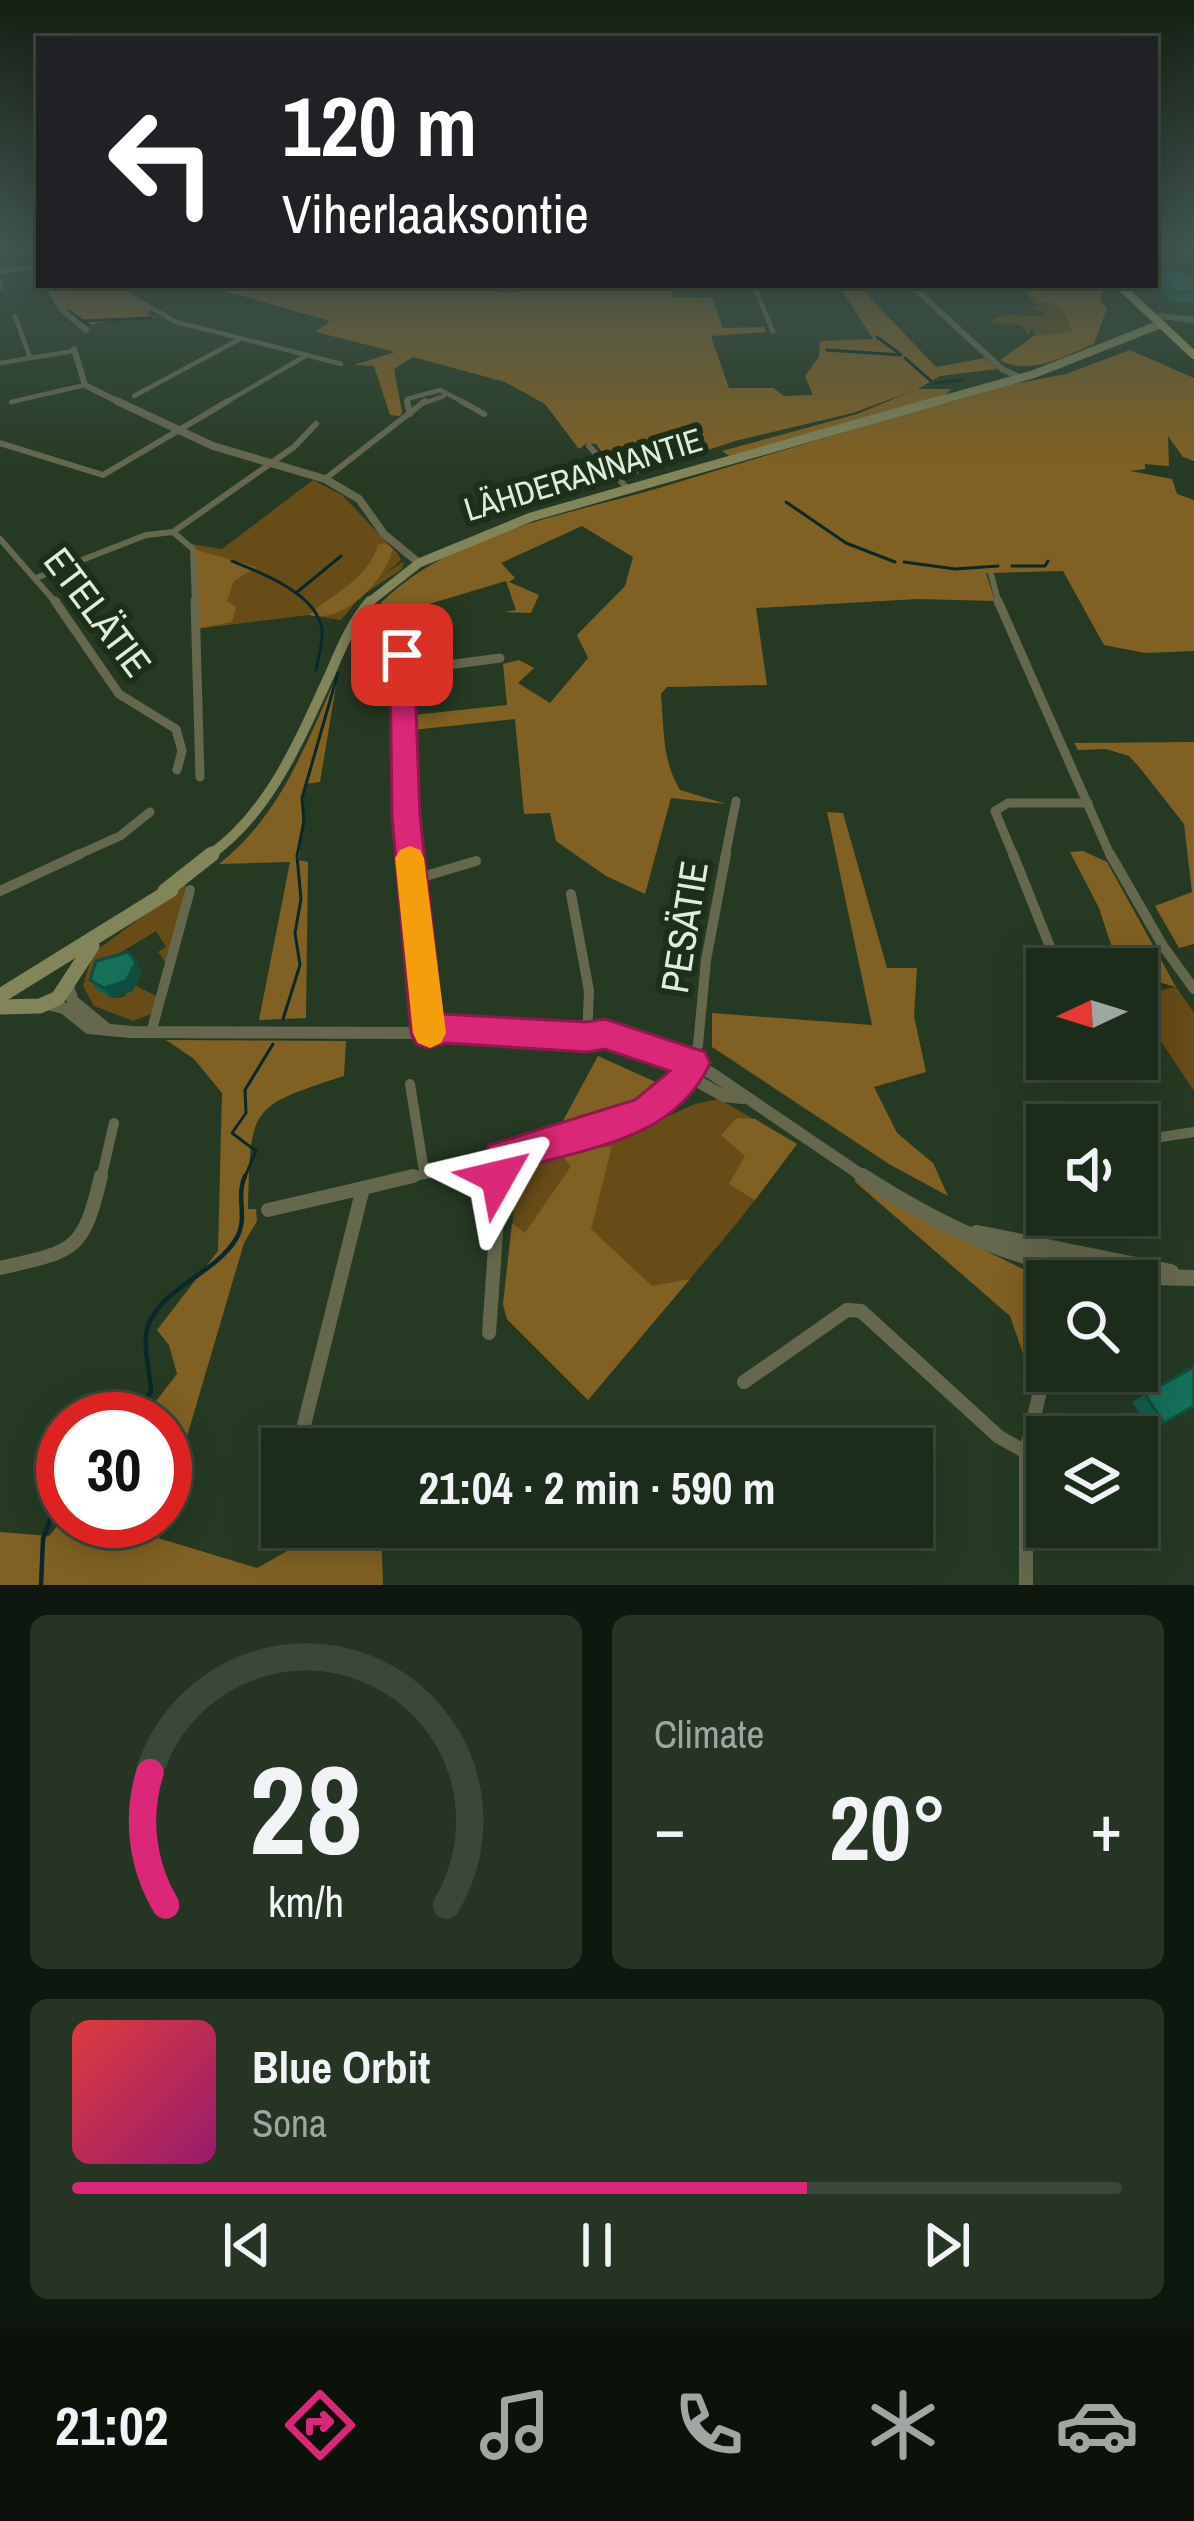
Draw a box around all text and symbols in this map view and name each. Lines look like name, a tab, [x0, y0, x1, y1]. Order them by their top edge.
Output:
text: 120 m	[282, 69, 477, 182]
icon: left	[84, 84, 240, 240]
text: Viherlaaksontie	[282, 177, 589, 250]
street label: LÄHDERANNANTIE	[459, 417, 707, 531]
street label: ETELÄTIE	[32, 537, 164, 687]
pin	[351, 604, 453, 706]
icon: arrive	[369, 622, 435, 688]
street label: PESÄTIE	[648, 857, 720, 997]
north arrow	[1026, 948, 1158, 1080]
map controls	[1026, 948, 1158, 1548]
button: sound	[1026, 1104, 1158, 1236]
position arrow	[435, 1114, 561, 1240]
button: search	[1026, 1260, 1158, 1392]
speed limit sign: 30	[36, 1392, 192, 1548]
button: layers	[1026, 1416, 1158, 1548]
text: 21:04 · 2 min · 590 m	[419, 1457, 775, 1518]
text: Climate	[654, 1708, 764, 1760]
text: 28	[249, 1725, 363, 1893]
text: 20°	[829, 1767, 947, 1888]
text: −	[654, 1783, 686, 1872]
text: +	[1090, 1783, 1122, 1872]
text: km/h	[268, 1873, 344, 1930]
text: Blue Orbit	[252, 2036, 430, 2097]
text: Sona	[252, 2097, 327, 2149]
icon: previous	[214, 2212, 280, 2278]
icon: pause	[564, 2212, 630, 2278]
icon: next	[914, 2212, 980, 2278]
icon: directions	[278, 2383, 362, 2467]
icon: music	[473, 2383, 557, 2467]
icon: phone	[667, 2383, 751, 2467]
icon: climate	[861, 2383, 945, 2467]
icon: car	[1055, 2383, 1139, 2467]
text: 21:02	[55, 2389, 168, 2462]

